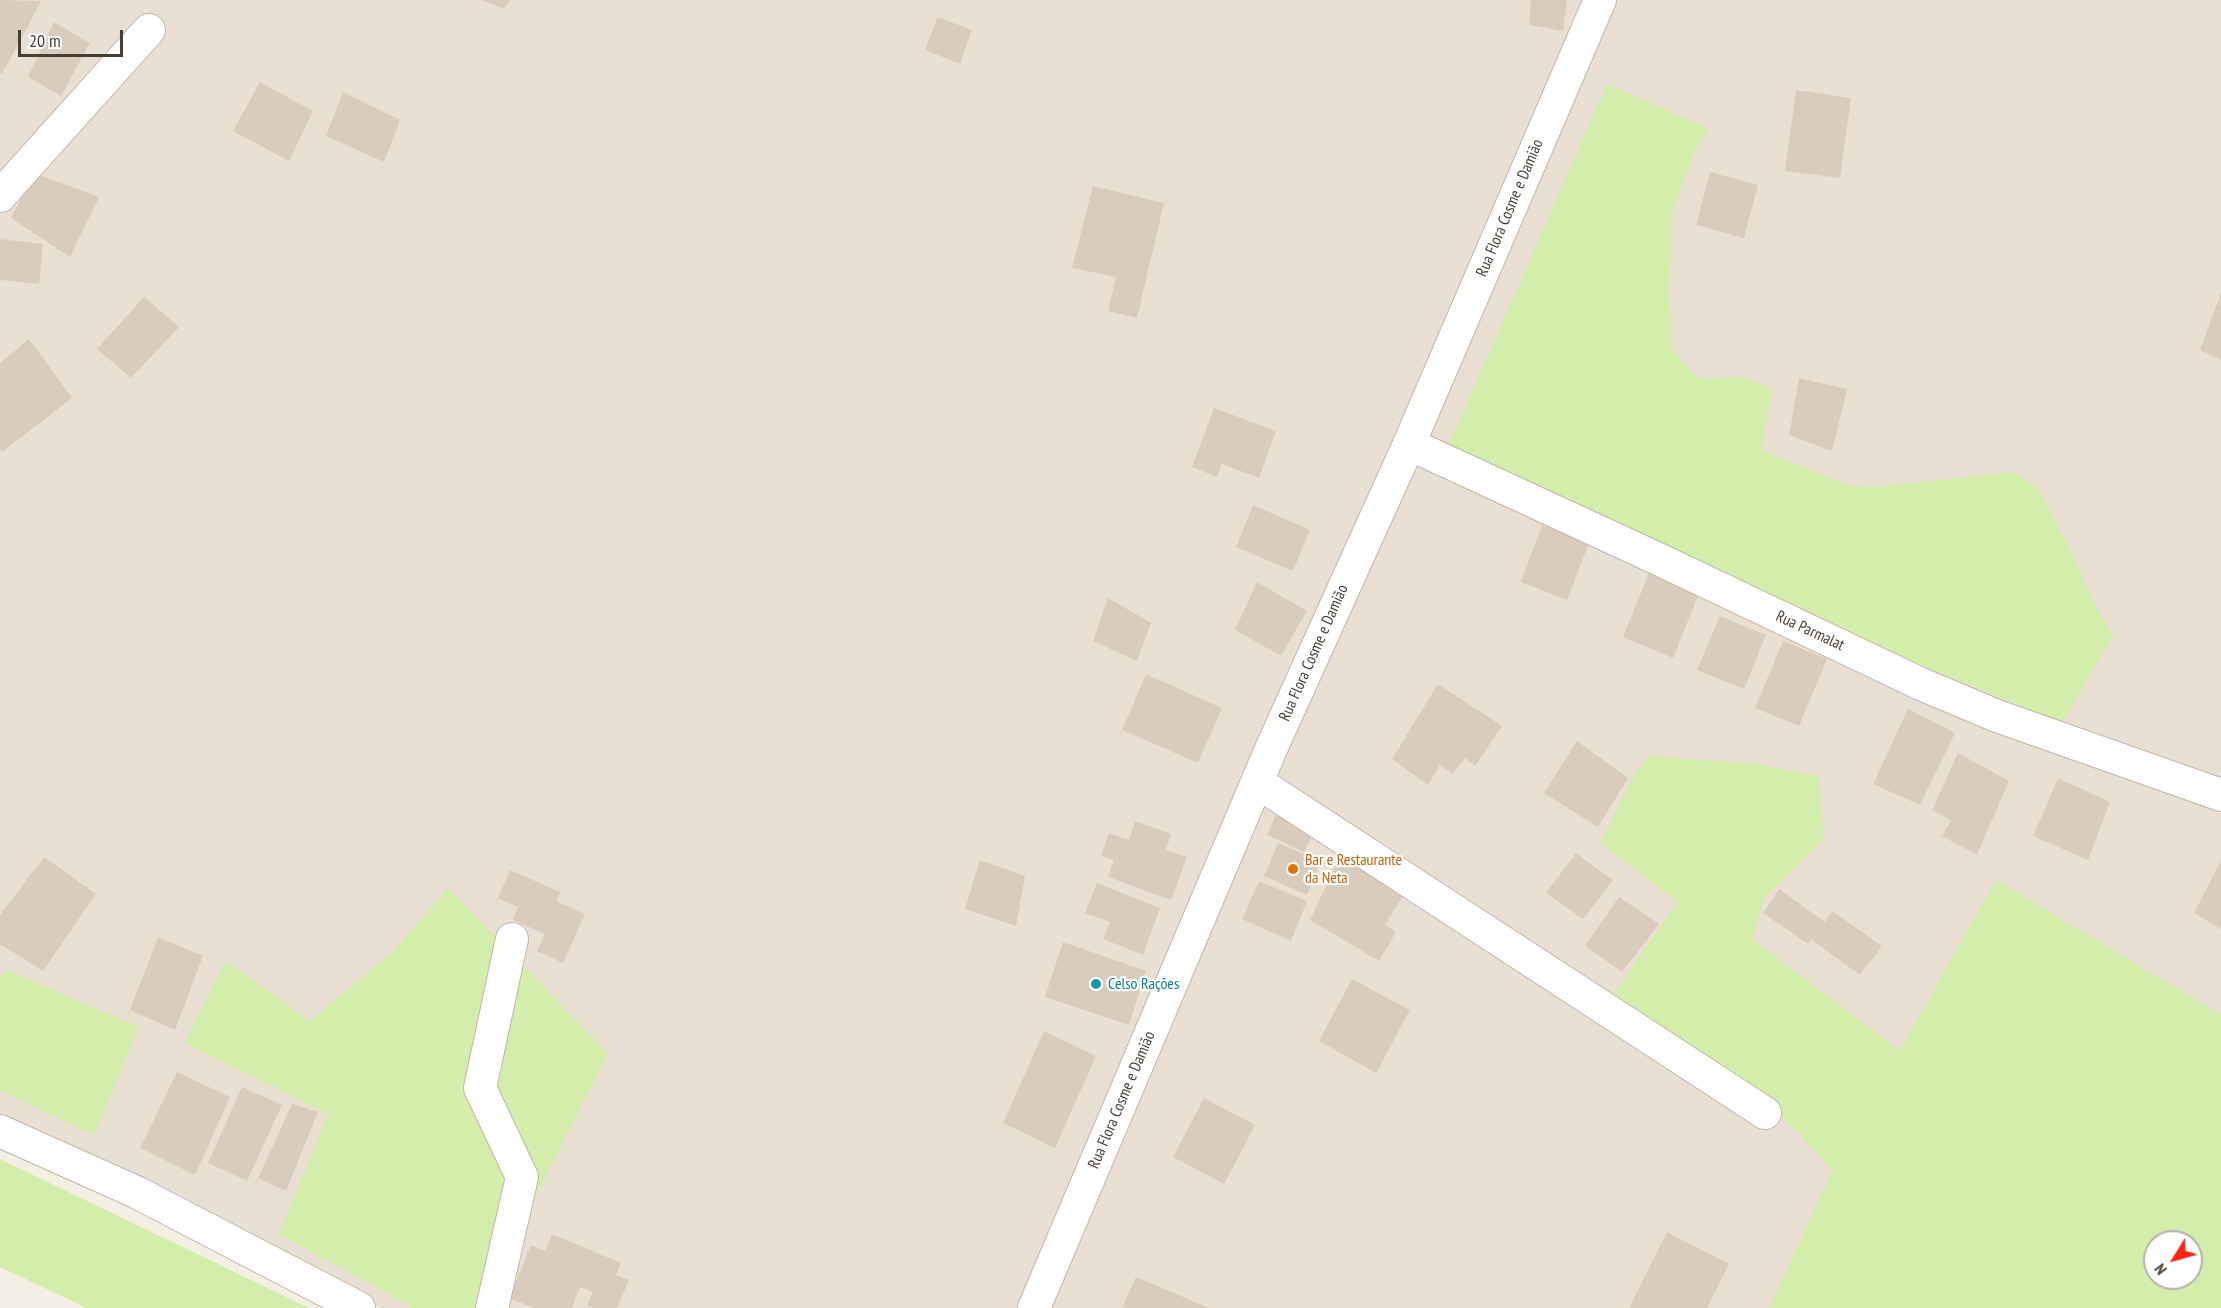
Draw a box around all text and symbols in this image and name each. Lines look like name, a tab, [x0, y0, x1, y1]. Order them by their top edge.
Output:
scale bar	[21, 18, 126, 56]
text: 20 m	[29, 29, 61, 52]
street label: Rua Flora Cosme e Damião	[1472, 136, 1548, 280]
street label: Rua Flora Cosme e Damião	[1275, 582, 1353, 724]
street label: Rua Parmalat	[1773, 607, 1847, 655]
place label: Bar e Restaurante da Neta	[1305, 850, 1402, 888]
marker: Bar e Restaurante da Neta	[1286, 862, 1300, 876]
place label: Celso Rações	[1108, 974, 1179, 994]
marker: Celso Rações	[1089, 977, 1103, 991]
street label: Rua Flora Cosme e Damião	[1084, 1028, 1160, 1172]
north arrow	[2143, 1230, 2203, 1290]
text: N	[2150, 1260, 2171, 1279]

